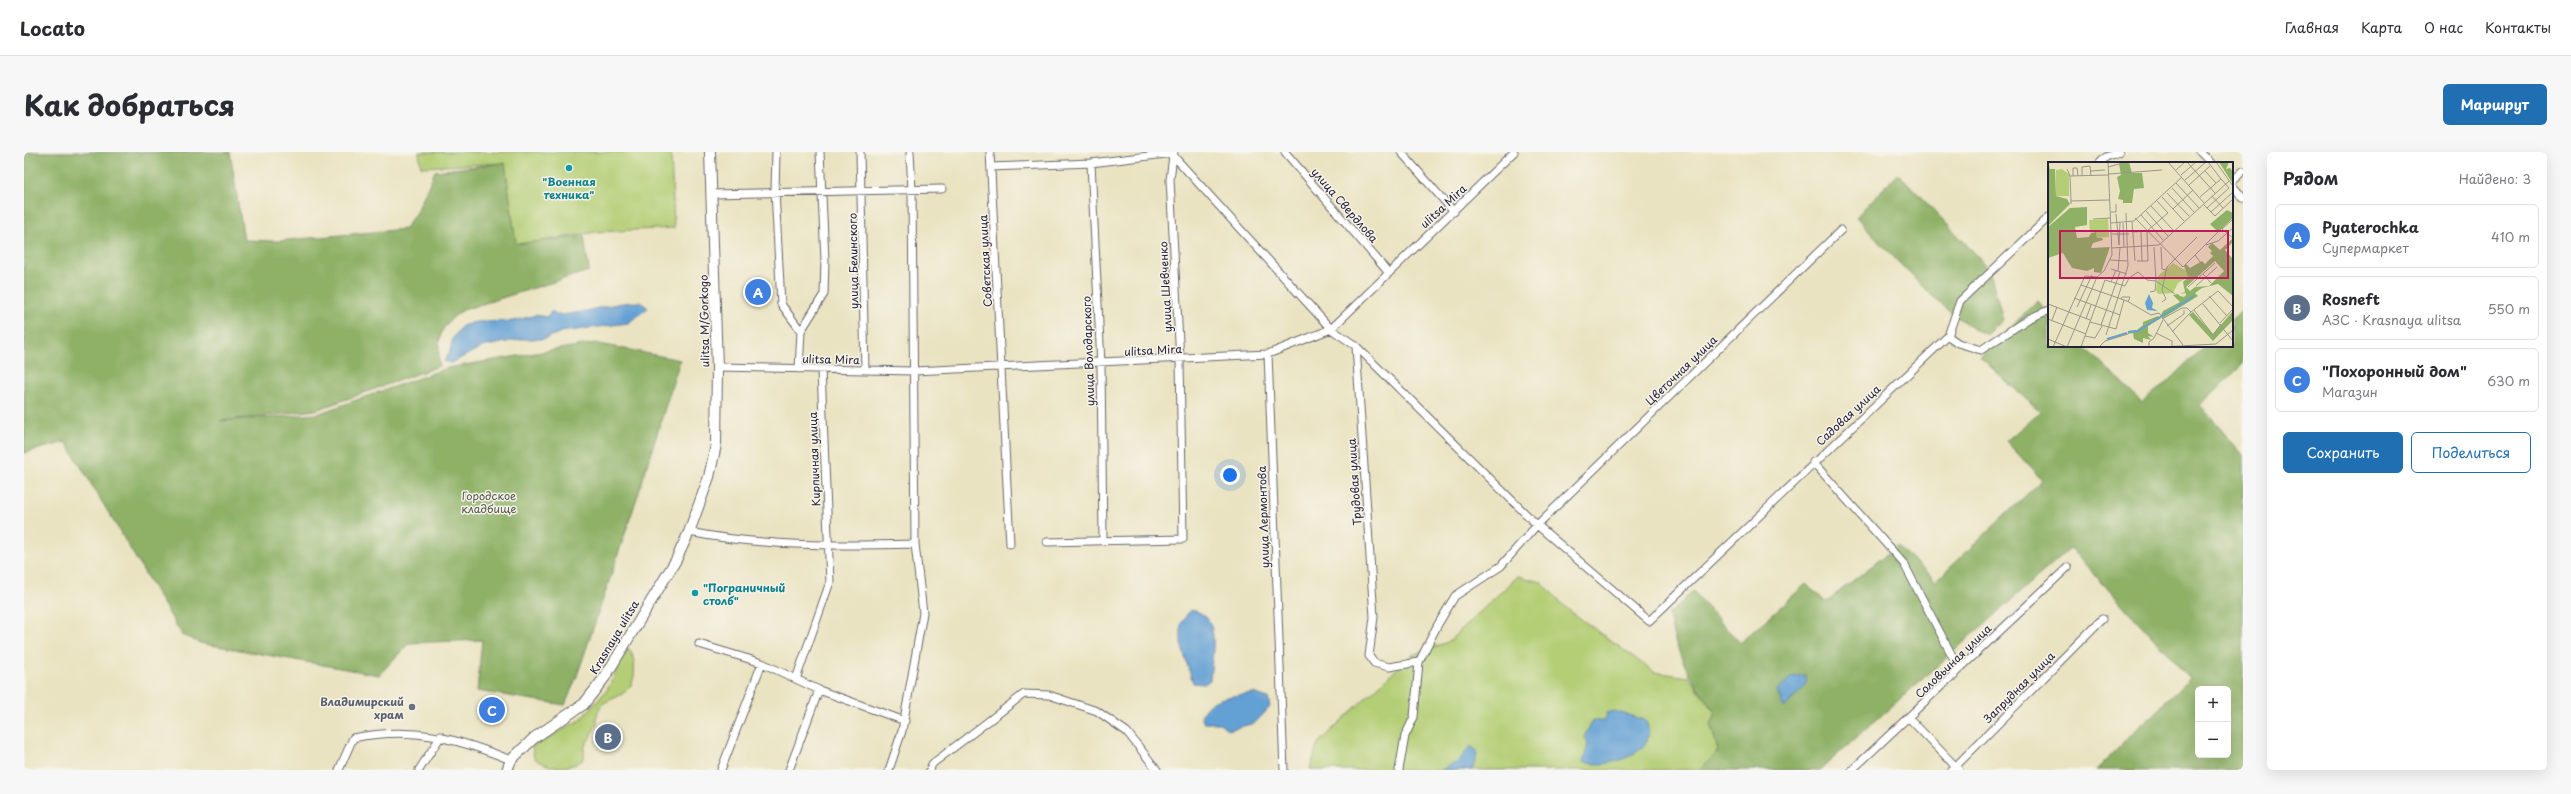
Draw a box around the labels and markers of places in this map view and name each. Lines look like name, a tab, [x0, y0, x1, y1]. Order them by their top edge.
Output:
marker: "Военная техника"	[564, 163, 574, 173]
place label: "Военная техника"	[542, 173, 596, 203]
pin: A	[745, 277, 771, 307]
place label: "Пограничный столб"	[703, 579, 785, 609]
marker: "Пограничный столб"	[690, 588, 700, 598]
place label: Владимирский храм	[320, 693, 404, 723]
pin: C	[479, 695, 505, 725]
marker: Владимирский храм	[407, 702, 417, 712]
pin: B	[595, 722, 621, 752]

